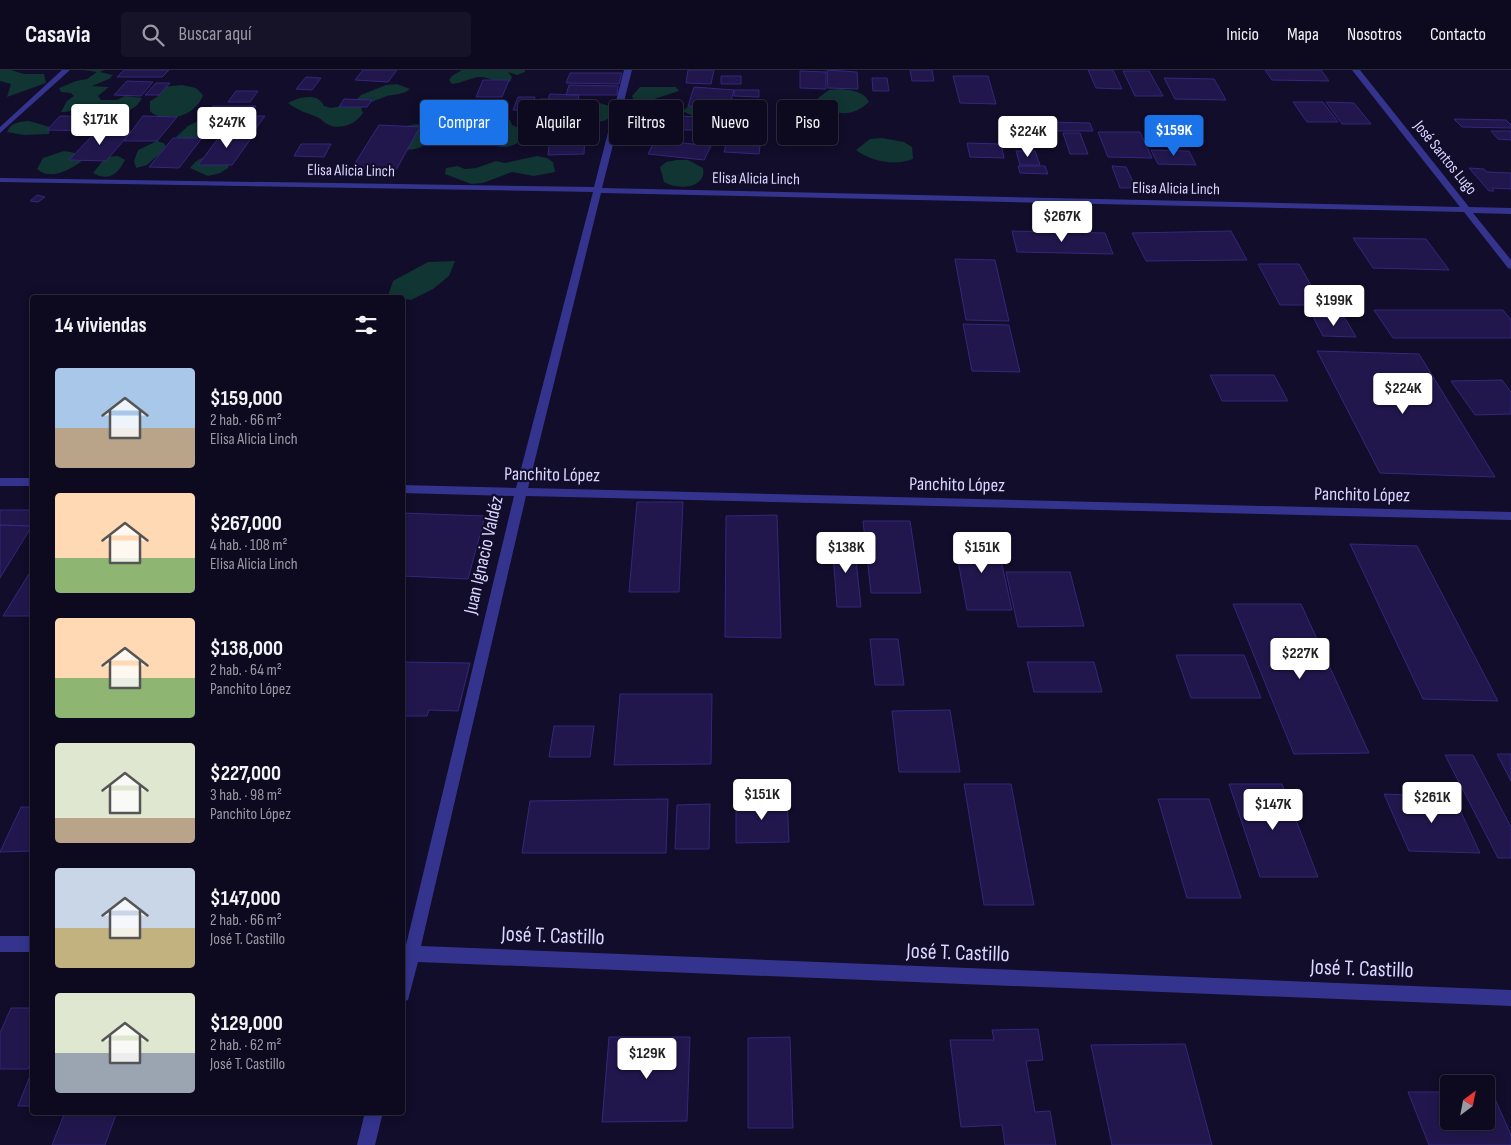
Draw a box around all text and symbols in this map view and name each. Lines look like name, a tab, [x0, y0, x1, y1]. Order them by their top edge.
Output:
search box	[121, 12, 471, 57]
text: Casavia	[25, 20, 91, 49]
icon: search	[139, 21, 167, 49]
text: Buscar aquí	[179, 23, 252, 46]
text: Inicio	[1226, 24, 1259, 45]
text: Mapa	[1287, 24, 1319, 45]
text: Nosotros	[1347, 24, 1402, 45]
text: Contacto	[1430, 24, 1486, 45]
chip: Comprar	[420, 100, 508, 145]
chip: Alquilar	[518, 100, 599, 145]
chip: Filtros	[609, 100, 683, 145]
chip: Nuevo	[693, 100, 767, 145]
chip: Piso	[777, 100, 838, 145]
pin: $171K	[65, 104, 135, 146]
pin: $247K	[192, 106, 262, 149]
text: $171K	[82, 110, 118, 129]
text: $247K	[208, 113, 246, 132]
pin: $159K	[1139, 114, 1209, 157]
pin: $224K	[993, 116, 1063, 158]
street label: José Santos Lugo	[1409, 116, 1481, 199]
text: $159K	[1156, 121, 1193, 140]
text: $224K	[1009, 122, 1047, 141]
street label: Elisa Alicia Linch	[307, 161, 395, 181]
street label: Elisa Alicia Linch	[712, 169, 800, 189]
street label: Elisa Alicia Linch	[1132, 179, 1220, 199]
pin: $267K	[1027, 200, 1097, 243]
text: $267K	[1043, 207, 1081, 226]
pin: $199K	[1299, 284, 1369, 327]
text: $199K	[1315, 291, 1353, 310]
icon: filters	[352, 311, 380, 339]
text: 14 viviendas	[55, 313, 147, 338]
pin: $224K	[1368, 372, 1438, 415]
text: $224K	[1384, 379, 1422, 398]
text: $159,000	[210, 386, 283, 411]
icon: home	[95, 388, 155, 448]
text: 2 hab. · 66 m²	[210, 411, 282, 430]
text: Elisa Alicia Linch	[210, 430, 298, 449]
street label: Panchito López	[504, 463, 600, 487]
street label: Panchito López	[909, 473, 1005, 497]
street label: Panchito López	[1314, 483, 1410, 507]
street label: Juan Ignacio Valdéz	[459, 494, 509, 617]
text: $267,000	[210, 511, 282, 536]
icon: home	[95, 513, 155, 573]
pin: $138K	[811, 532, 881, 574]
pin: $151K	[947, 532, 1017, 574]
text: 4 hab. · 108 m²	[210, 536, 288, 555]
text: $138K	[827, 538, 865, 557]
text: $151K	[964, 538, 1000, 557]
text: Elisa Alicia Linch	[210, 555, 298, 574]
text: $138,000	[210, 636, 283, 661]
icon: home	[95, 638, 155, 698]
pin: $227K	[1265, 638, 1335, 680]
text: $227K	[1281, 644, 1319, 663]
text: 2 hab. · 64 m²	[210, 661, 282, 680]
text: Panchito López	[210, 680, 291, 699]
text: $227,000	[210, 761, 281, 786]
icon: home	[95, 763, 155, 823]
pin: $151K	[727, 778, 797, 821]
pin: $261K	[1397, 782, 1467, 824]
text: $151K	[744, 785, 780, 804]
text: 3 hab. · 98 m²	[210, 786, 282, 805]
pin: $147K	[1238, 788, 1308, 831]
text: $261K	[1413, 788, 1451, 807]
text: $147K	[1255, 795, 1291, 814]
text: Panchito López	[210, 805, 291, 824]
text: $147,000	[210, 886, 281, 911]
icon: home	[95, 888, 155, 948]
text: 2 hab. · 66 m²	[210, 911, 282, 930]
street label: José T. Castillo	[500, 921, 605, 951]
text: José T. Castillo	[210, 930, 285, 949]
street label: José T. Castillo	[905, 938, 1010, 968]
street label: José T. Castillo	[1309, 954, 1414, 984]
text: $129,000	[210, 1011, 283, 1036]
icon: home	[95, 1013, 155, 1073]
text: 2 hab. · 62 m²	[210, 1036, 281, 1055]
pin: $129K	[612, 1038, 682, 1080]
text: $129K	[628, 1044, 666, 1063]
text: José T. Castillo	[210, 1055, 285, 1074]
north arrow	[1440, 1075, 1495, 1130]
map controls	[1440, 1075, 1495, 1130]

